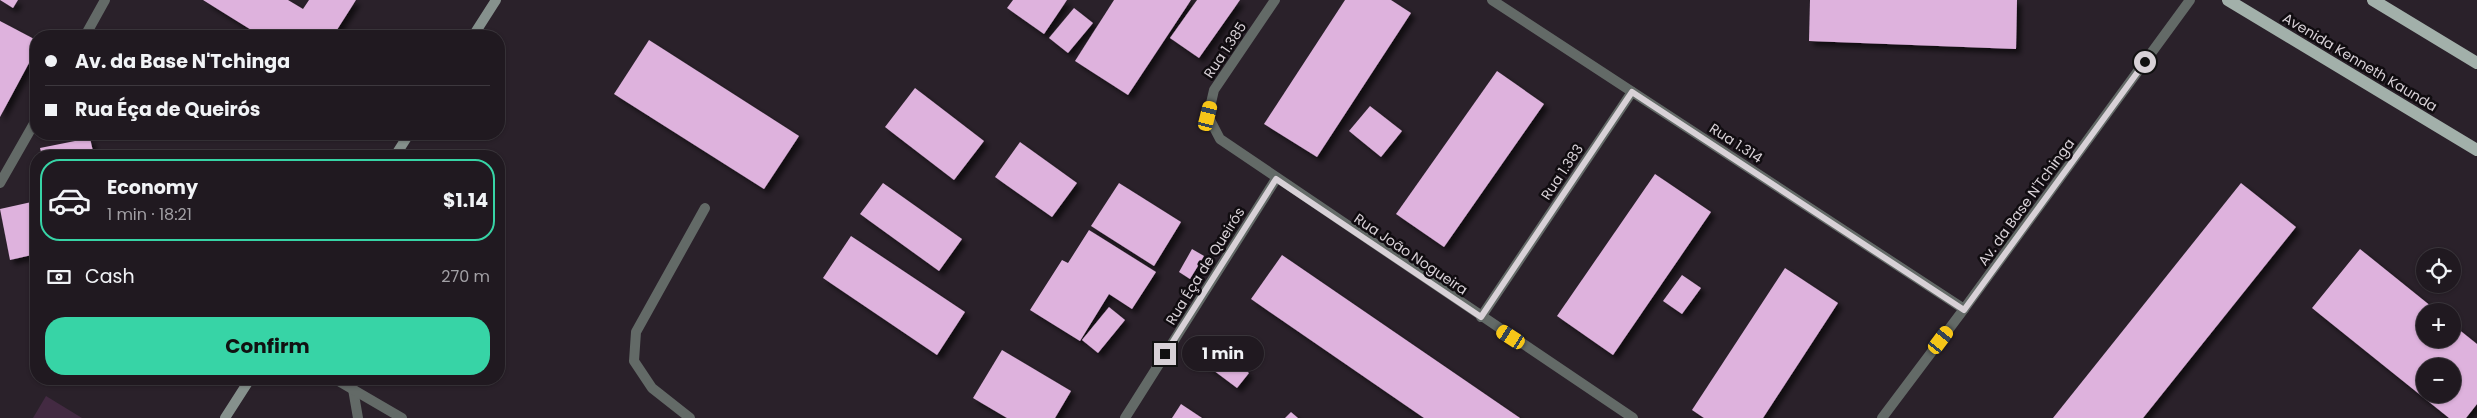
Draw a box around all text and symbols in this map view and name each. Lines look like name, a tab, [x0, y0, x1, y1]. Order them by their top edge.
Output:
street label: Avenida Kenneth Kaunda	[2279, 8, 2441, 116]
street label: Rua 1.385	[1199, 18, 1251, 82]
text: Av. da Base N'Tchinga	[75, 48, 290, 75]
route start	[2134, 51, 2156, 73]
text: Rua Éça de Queirós	[75, 96, 260, 123]
car	[1197, 100, 1218, 132]
street label: Rua 1.314	[1706, 118, 1767, 168]
street label: Av. da Base N'Tchinga	[1973, 134, 2079, 270]
street label: Rua 1.383	[1536, 140, 1588, 204]
text: Economy	[107, 174, 198, 201]
icon: car	[47, 178, 92, 223]
text: $1.14	[443, 187, 488, 214]
text: 1 min · 18:21	[107, 203, 192, 226]
street label: Rua Éça de Queirós	[1161, 203, 1249, 329]
street label: Rua João Nogueira	[1350, 208, 1472, 300]
map controls	[2416, 248, 2461, 403]
button: locate	[2416, 248, 2461, 293]
icon: cash	[45, 263, 73, 291]
text: Cash	[85, 263, 135, 290]
text: 270 m	[441, 265, 490, 288]
button: +	[2416, 303, 2461, 348]
button: Confirm	[45, 317, 490, 375]
car	[1494, 323, 1527, 351]
car	[1925, 324, 1956, 356]
callout: 1 min	[1182, 336, 1265, 372]
text: 1 min	[1202, 342, 1244, 365]
route end	[1154, 343, 1176, 365]
button: −	[2416, 358, 2461, 403]

